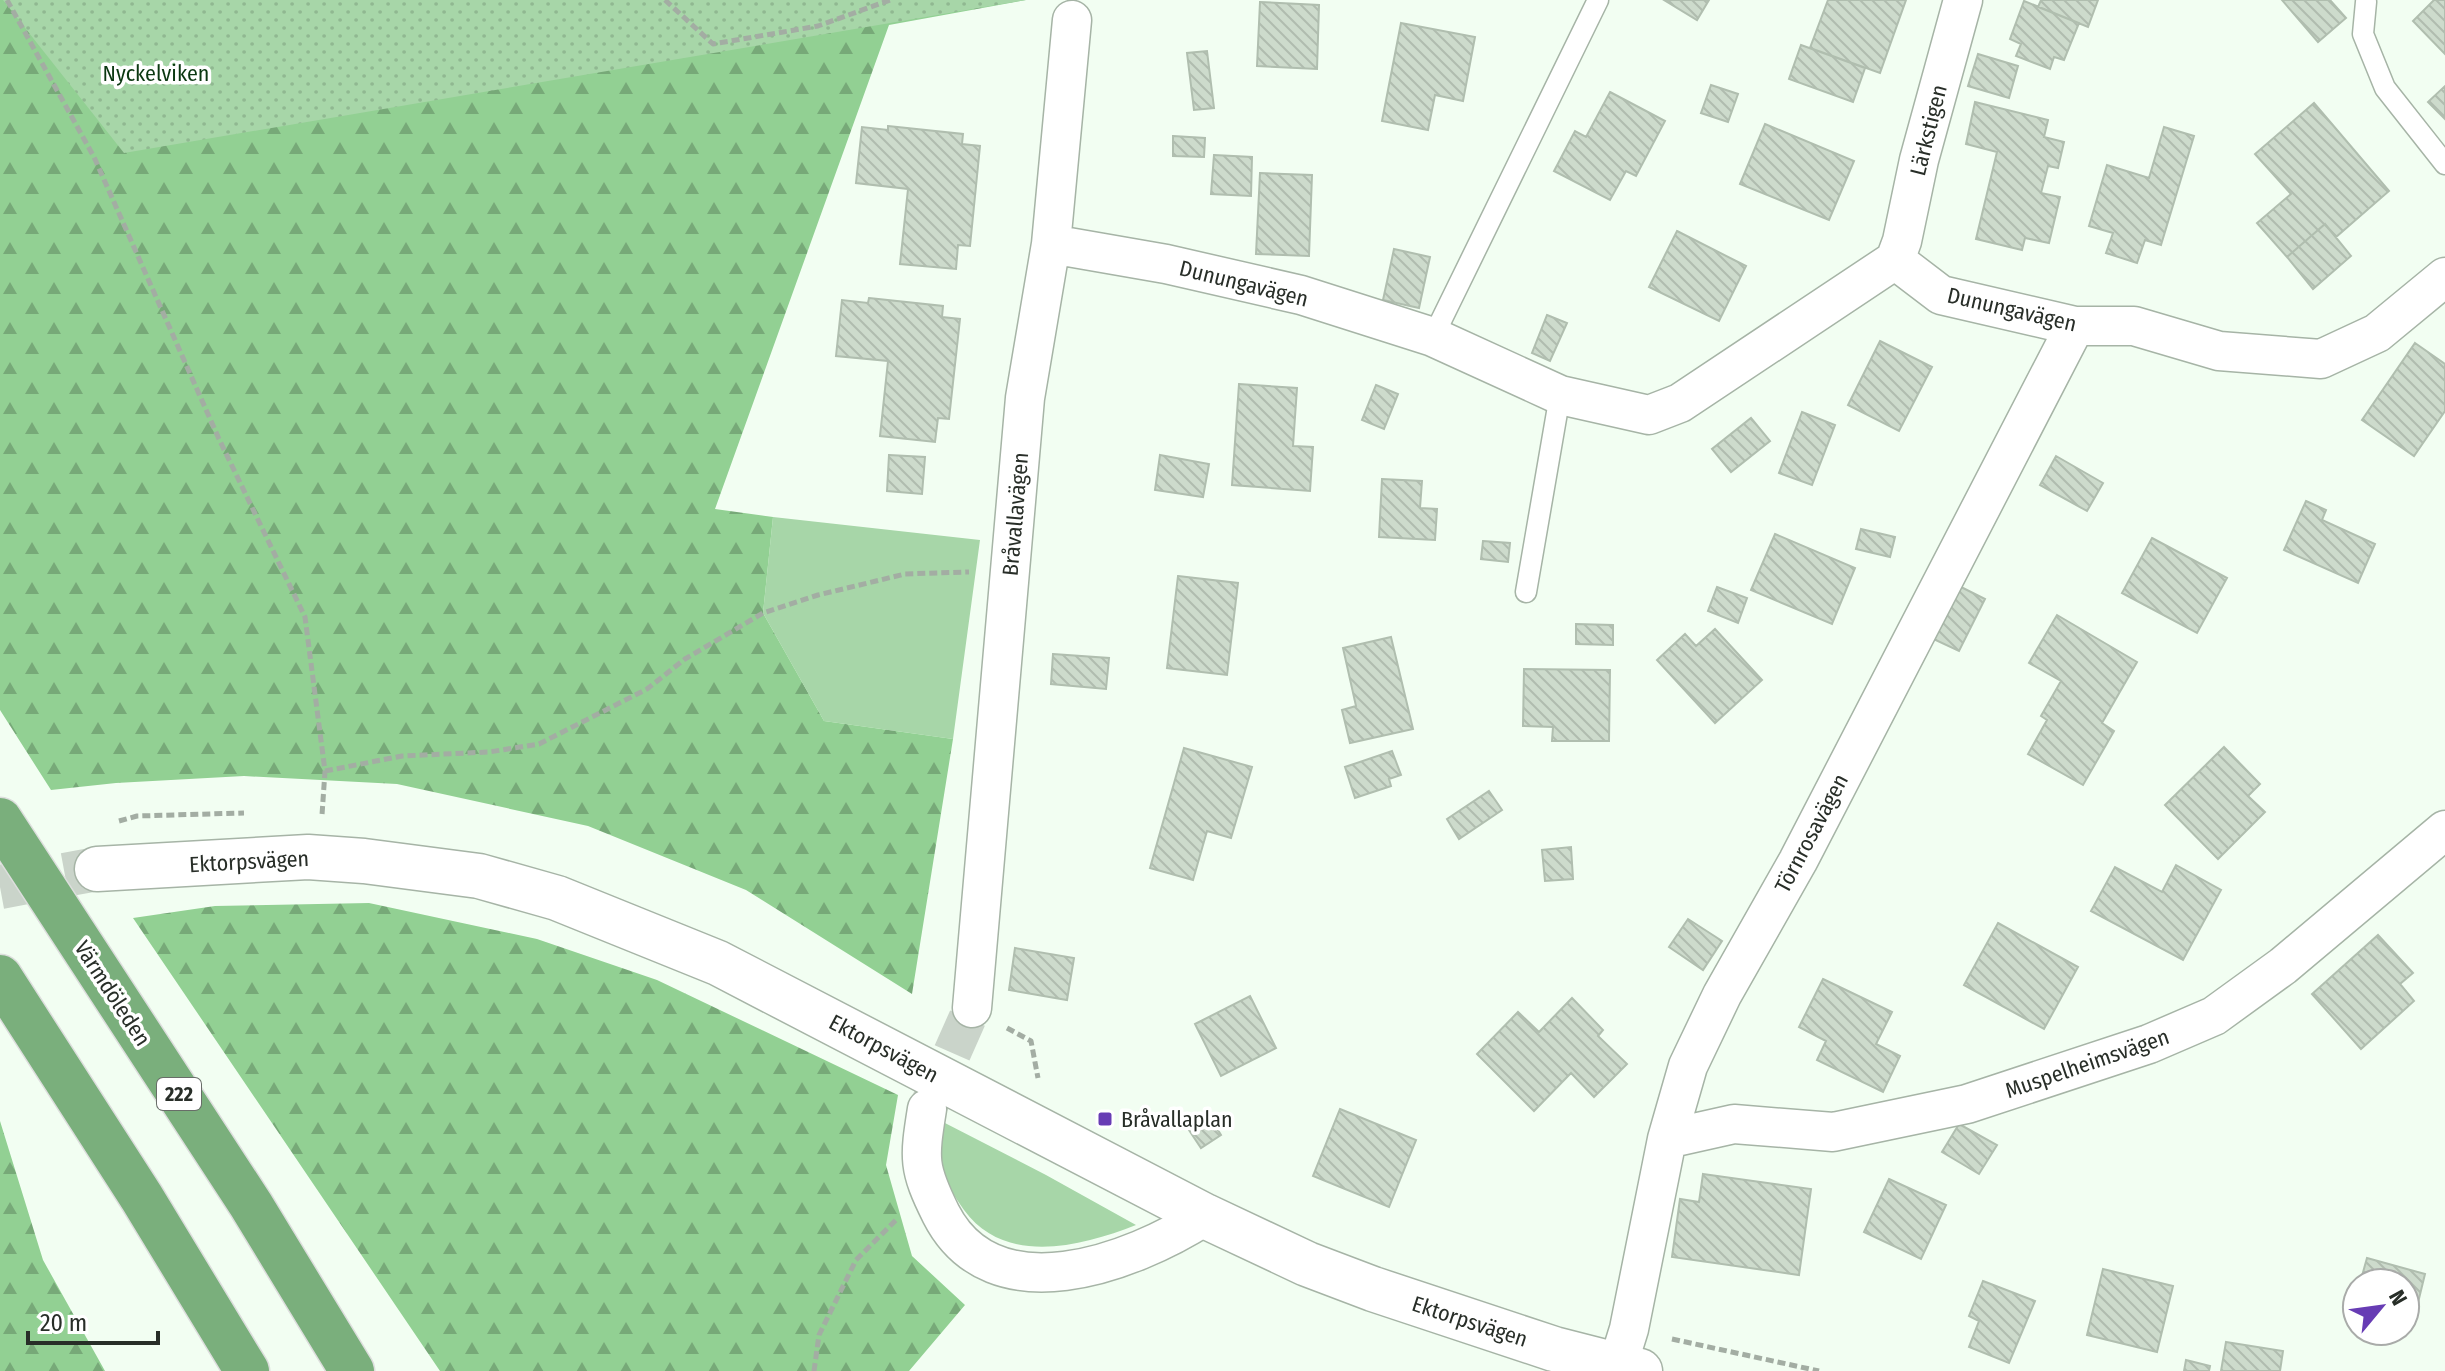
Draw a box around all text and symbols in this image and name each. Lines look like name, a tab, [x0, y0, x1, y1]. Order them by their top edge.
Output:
park label: Nyckelviken	[103, 60, 209, 87]
street label: Lärkstigen	[1904, 82, 1953, 178]
street label: Dunungavägen	[1177, 254, 1311, 313]
street label: Dunungavägen	[1945, 282, 2079, 337]
street label: Bråvallavägen	[997, 451, 1034, 577]
street label: Törnrosavägen	[1769, 769, 1854, 897]
street label: Ektorpsvägen	[188, 845, 310, 878]
street label: Värmdöleden	[69, 936, 157, 1051]
street label: Ektorpsvägen	[824, 1008, 943, 1089]
street label: Muspelheimsvägen	[2002, 1023, 2173, 1104]
road number: 222	[157, 1078, 201, 1110]
place label: Bråvallaplan	[1121, 1106, 1233, 1133]
marker: Bråvallaplan	[1096, 1110, 1114, 1128]
north arrow	[2341, 1267, 2421, 1347]
text: N	[2383, 1285, 2413, 1310]
street label: Ektorpsvägen	[1409, 1290, 1531, 1353]
scale bar	[28, 1295, 158, 1345]
text: 20 m	[40, 1309, 87, 1337]

